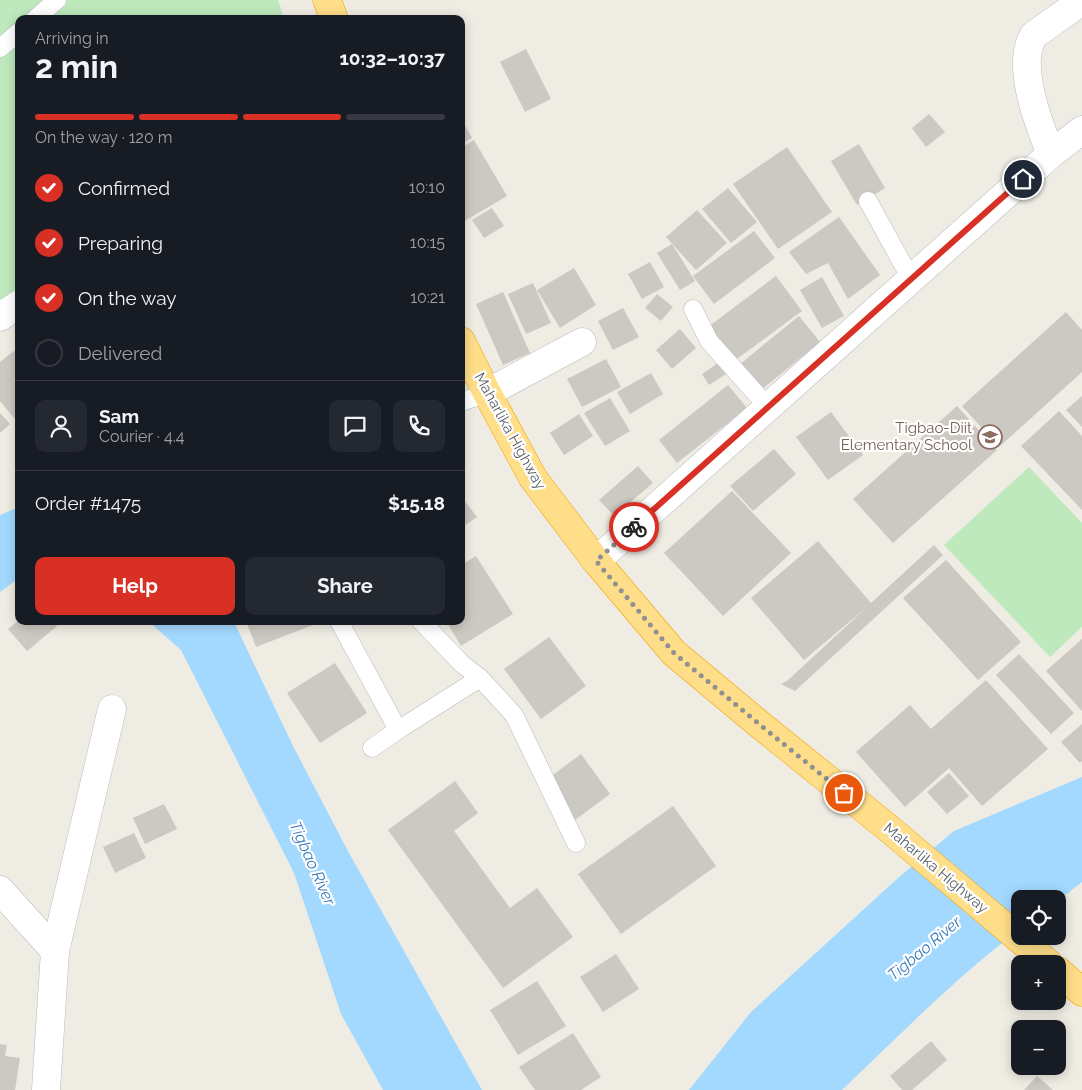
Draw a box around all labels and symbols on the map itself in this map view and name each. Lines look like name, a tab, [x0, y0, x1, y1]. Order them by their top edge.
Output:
pin	[1002, 158, 1044, 200]
street label: Maharlika Highway	[470, 369, 550, 493]
place label: Tigbao-Diit Elementary School	[841, 419, 973, 454]
school or university icon: Tigbao-Diit Elementary School	[977, 424, 1003, 450]
courier	[609, 502, 659, 552]
pin	[823, 772, 865, 814]
water label: Tigbao River	[286, 818, 340, 908]
street label: Maharlika Highway	[880, 819, 992, 917]
water label: Tigbao River	[884, 912, 965, 984]

